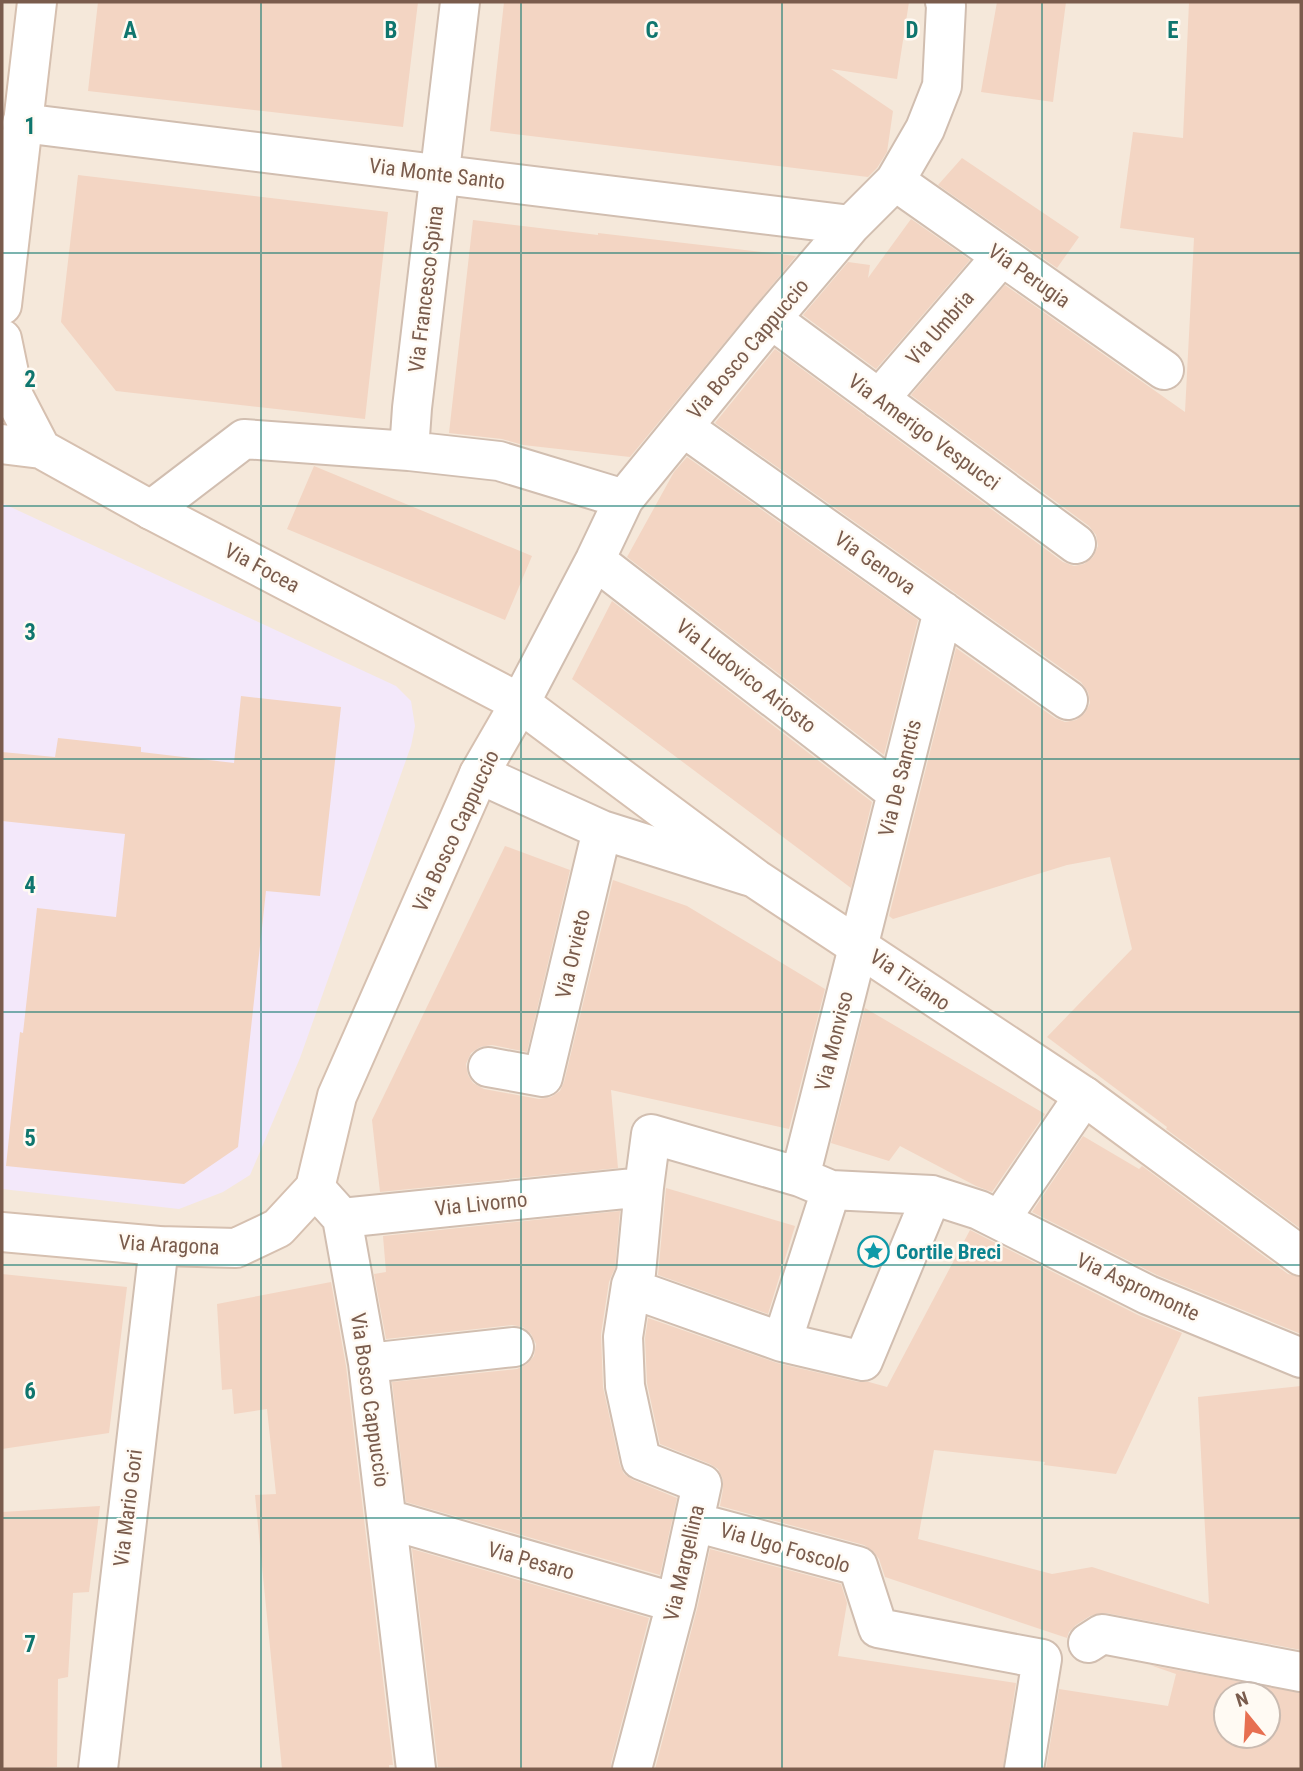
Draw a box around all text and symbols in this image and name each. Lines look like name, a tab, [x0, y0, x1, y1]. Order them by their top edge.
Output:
text: A	[123, 17, 137, 44]
text: B	[385, 17, 397, 44]
text: C	[645, 17, 659, 44]
text: D	[906, 17, 919, 44]
text: E	[1167, 17, 1179, 44]
text: 1	[24, 113, 36, 140]
street label: Via Monte Santo	[368, 154, 506, 194]
street label: Via Francesco Spina	[404, 204, 448, 374]
street label: Via Perugia	[983, 239, 1075, 313]
street label: Via Bosco Cappuccio	[682, 274, 814, 424]
street label: Via Umbria	[901, 286, 979, 370]
text: 2	[24, 366, 36, 393]
street label: Via Amerigo Vespucci	[843, 369, 1005, 495]
street label: Via Genova	[830, 526, 920, 600]
street label: Via Focea	[220, 538, 304, 598]
street label: Via Ludovico Ariosto	[671, 614, 821, 738]
text: 3	[24, 619, 36, 646]
street label: Via De Sanctis	[874, 717, 926, 839]
street label: Via Bosco Cappuccio	[408, 746, 504, 916]
text: 4	[24, 872, 36, 899]
street label: Via Orvieto	[551, 907, 595, 1001]
street label: Via Tiziano	[865, 944, 955, 1016]
street label: Via Monviso	[810, 989, 858, 1093]
text: 5	[24, 1125, 36, 1152]
street label: Via Livorno	[434, 1187, 528, 1221]
street label: Via Aragona	[118, 1230, 220, 1260]
place icon: Cortile Breci	[856, 1235, 890, 1269]
place label: Cortile Breci	[896, 1240, 1001, 1264]
street label: Via Aspromonte	[1073, 1248, 1203, 1326]
street label: Via Bosco Cappuccio	[346, 1311, 394, 1489]
text: 6	[24, 1378, 36, 1405]
street label: Via Mario Gori	[109, 1448, 147, 1568]
street label: Via Margellina	[659, 1503, 709, 1623]
street label: Via Ugo Foscolo	[717, 1518, 853, 1578]
street label: Via Pesaro	[485, 1537, 577, 1585]
text: 7	[24, 1631, 36, 1658]
north arrow	[1212, 1680, 1282, 1750]
text: N	[1233, 1687, 1251, 1712]

